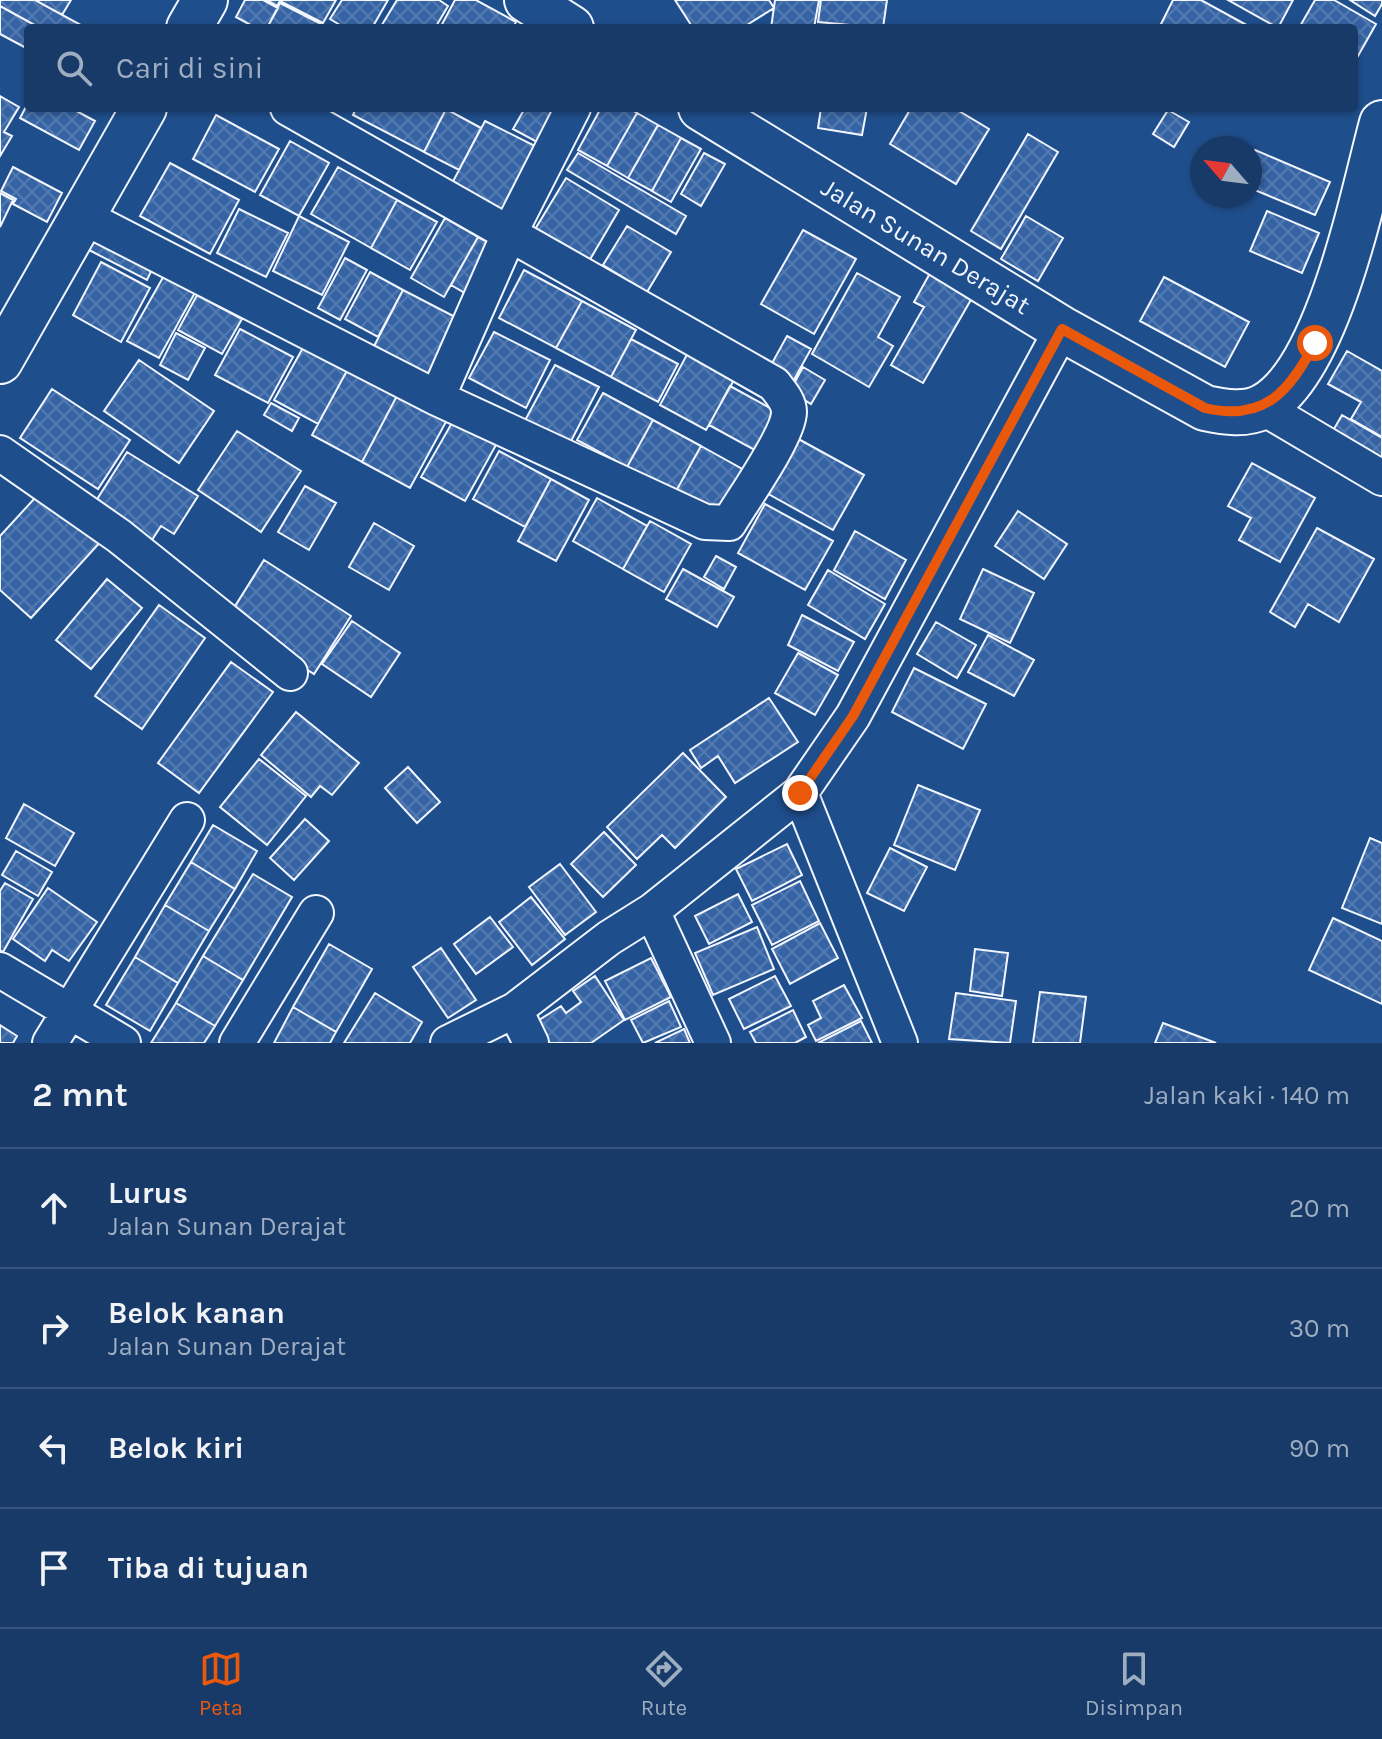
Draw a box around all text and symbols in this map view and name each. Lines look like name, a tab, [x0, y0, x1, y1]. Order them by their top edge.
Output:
search box	[24, 24, 1358, 112]
icon: search	[52, 46, 96, 90]
text: Cari di sini	[116, 50, 263, 86]
north arrow	[1190, 136, 1262, 208]
street label: Jalan Sunan Derajat	[816, 172, 1036, 321]
route start	[1297, 325, 1333, 361]
route end	[782, 775, 818, 811]
text: 2 mnt	[32, 1075, 128, 1115]
text: Jalan kaki · 140 m	[1144, 1080, 1350, 1111]
text: Lurus	[108, 1175, 188, 1211]
icon: ahead	[32, 1186, 76, 1230]
text: 20 m	[1289, 1193, 1350, 1224]
text: Jalan Sunan Derajat	[108, 1211, 346, 1242]
text: Belok kanan	[108, 1295, 285, 1331]
icon: right	[32, 1306, 76, 1350]
text: 30 m	[1289, 1313, 1350, 1344]
text: Jalan Sunan Derajat	[108, 1331, 346, 1362]
icon: left	[32, 1426, 76, 1470]
text: Belok kiri	[108, 1430, 244, 1466]
text: 90 m	[1289, 1433, 1350, 1464]
icon: arrive	[32, 1546, 76, 1590]
text: Tiba di tujuan	[108, 1550, 309, 1586]
tab: Peta	[199, 1647, 243, 1721]
tab: Rute	[641, 1647, 687, 1721]
tab: Disimpan	[1085, 1647, 1183, 1721]

